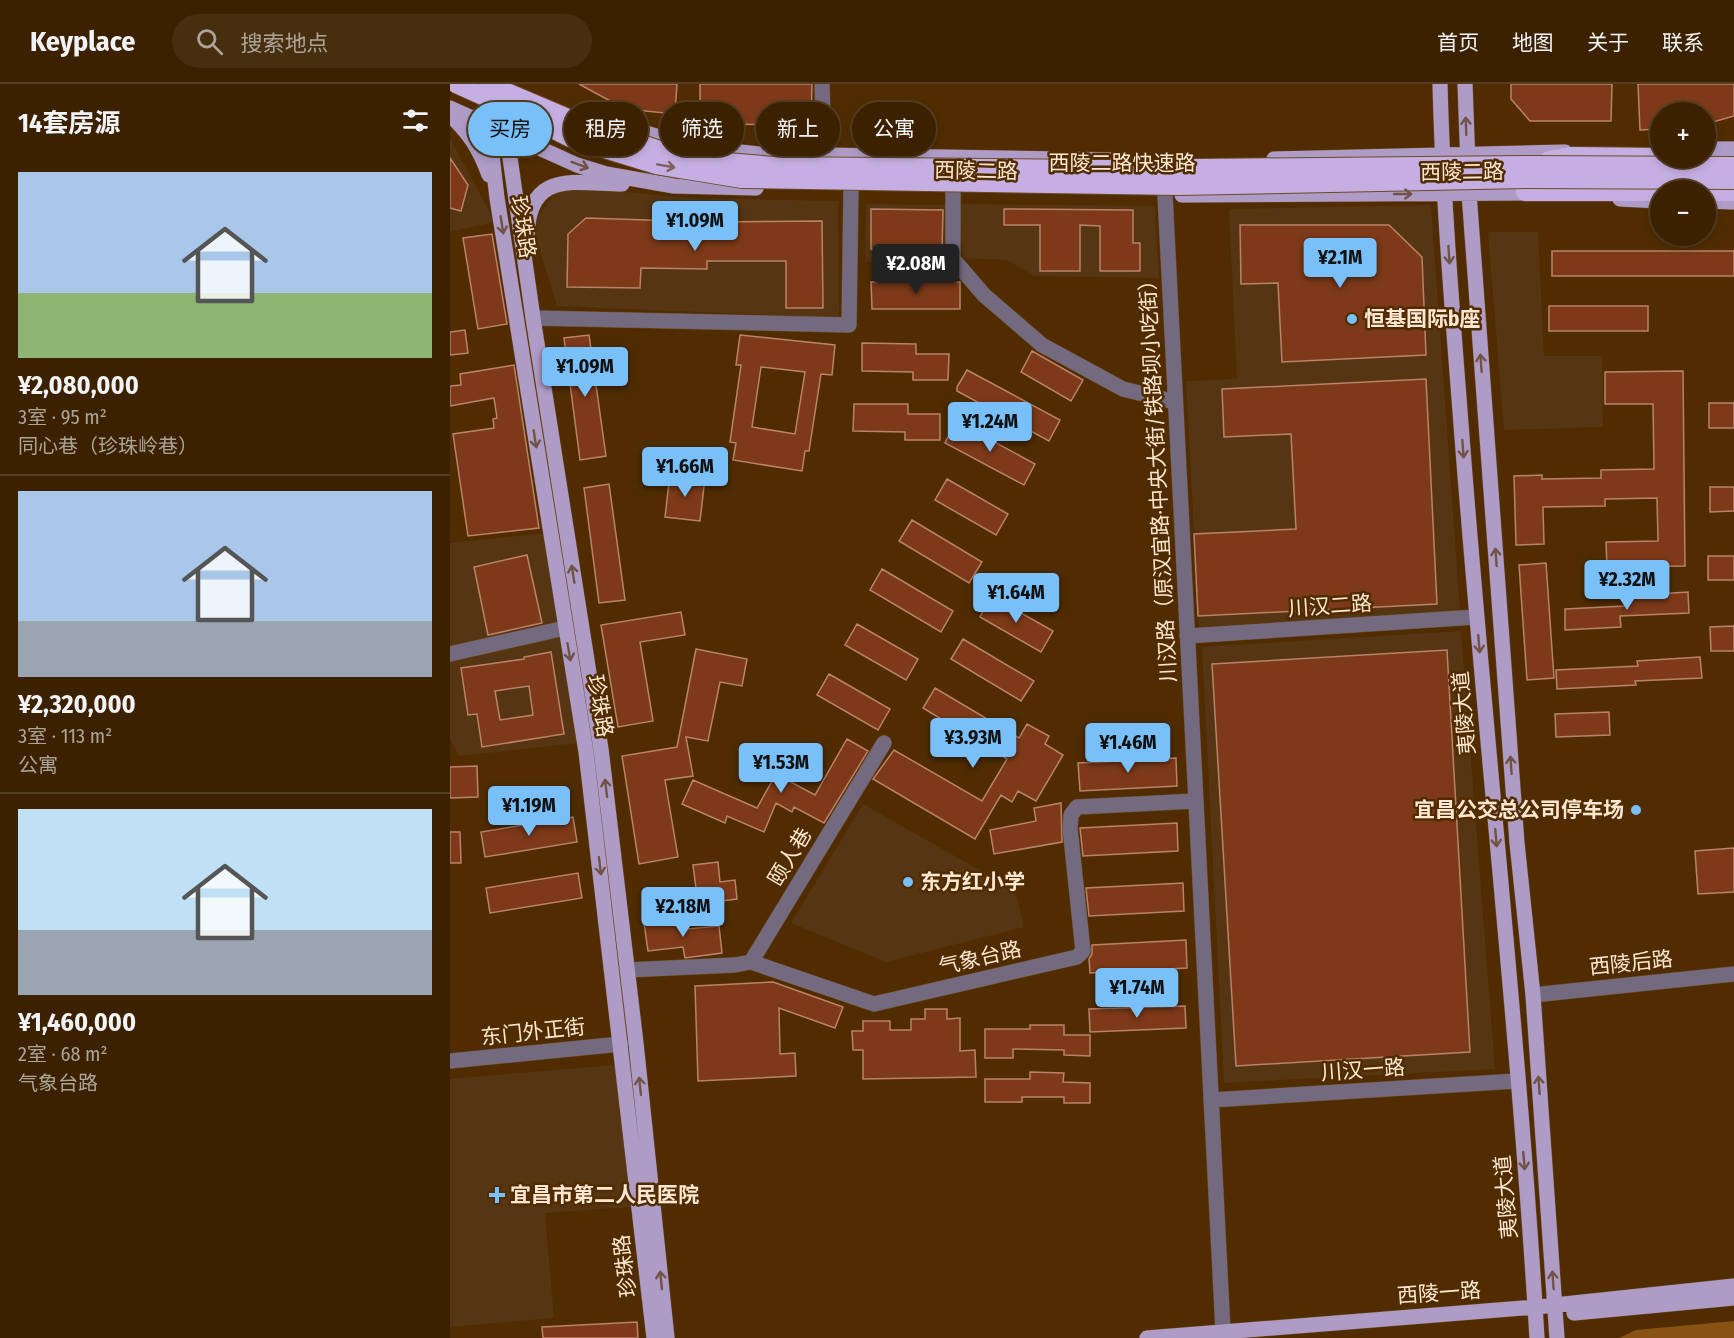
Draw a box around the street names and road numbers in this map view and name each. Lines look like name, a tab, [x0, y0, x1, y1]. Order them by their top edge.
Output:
street label: 西陵二路快速路	[1049, 150, 1196, 176]
street label: 西陵二路	[934, 157, 1018, 185]
street label: 西陵二路	[1420, 158, 1504, 186]
street label: 珍珠路	[505, 194, 541, 260]
street label: 川汉路（原汉宜路·中央大街/铁路坝小吃街）	[1134, 269, 1182, 683]
street label: 川汉二路	[1287, 590, 1373, 622]
street label: 夷陵大道	[1447, 670, 1481, 756]
street label: 珍珠路	[582, 673, 618, 739]
street label: 颐人巷	[763, 823, 817, 891]
street label: 气象台路	[936, 936, 1024, 980]
street label: 西陵后路	[1588, 946, 1674, 980]
street label: 东门外正街	[479, 1014, 587, 1050]
street label: 川汉一路	[1320, 1054, 1406, 1086]
street label: 夷陵大道	[1489, 1154, 1523, 1240]
street label: 珍珠路	[608, 1233, 642, 1299]
street label: 西陵一路	[1396, 1277, 1482, 1309]

